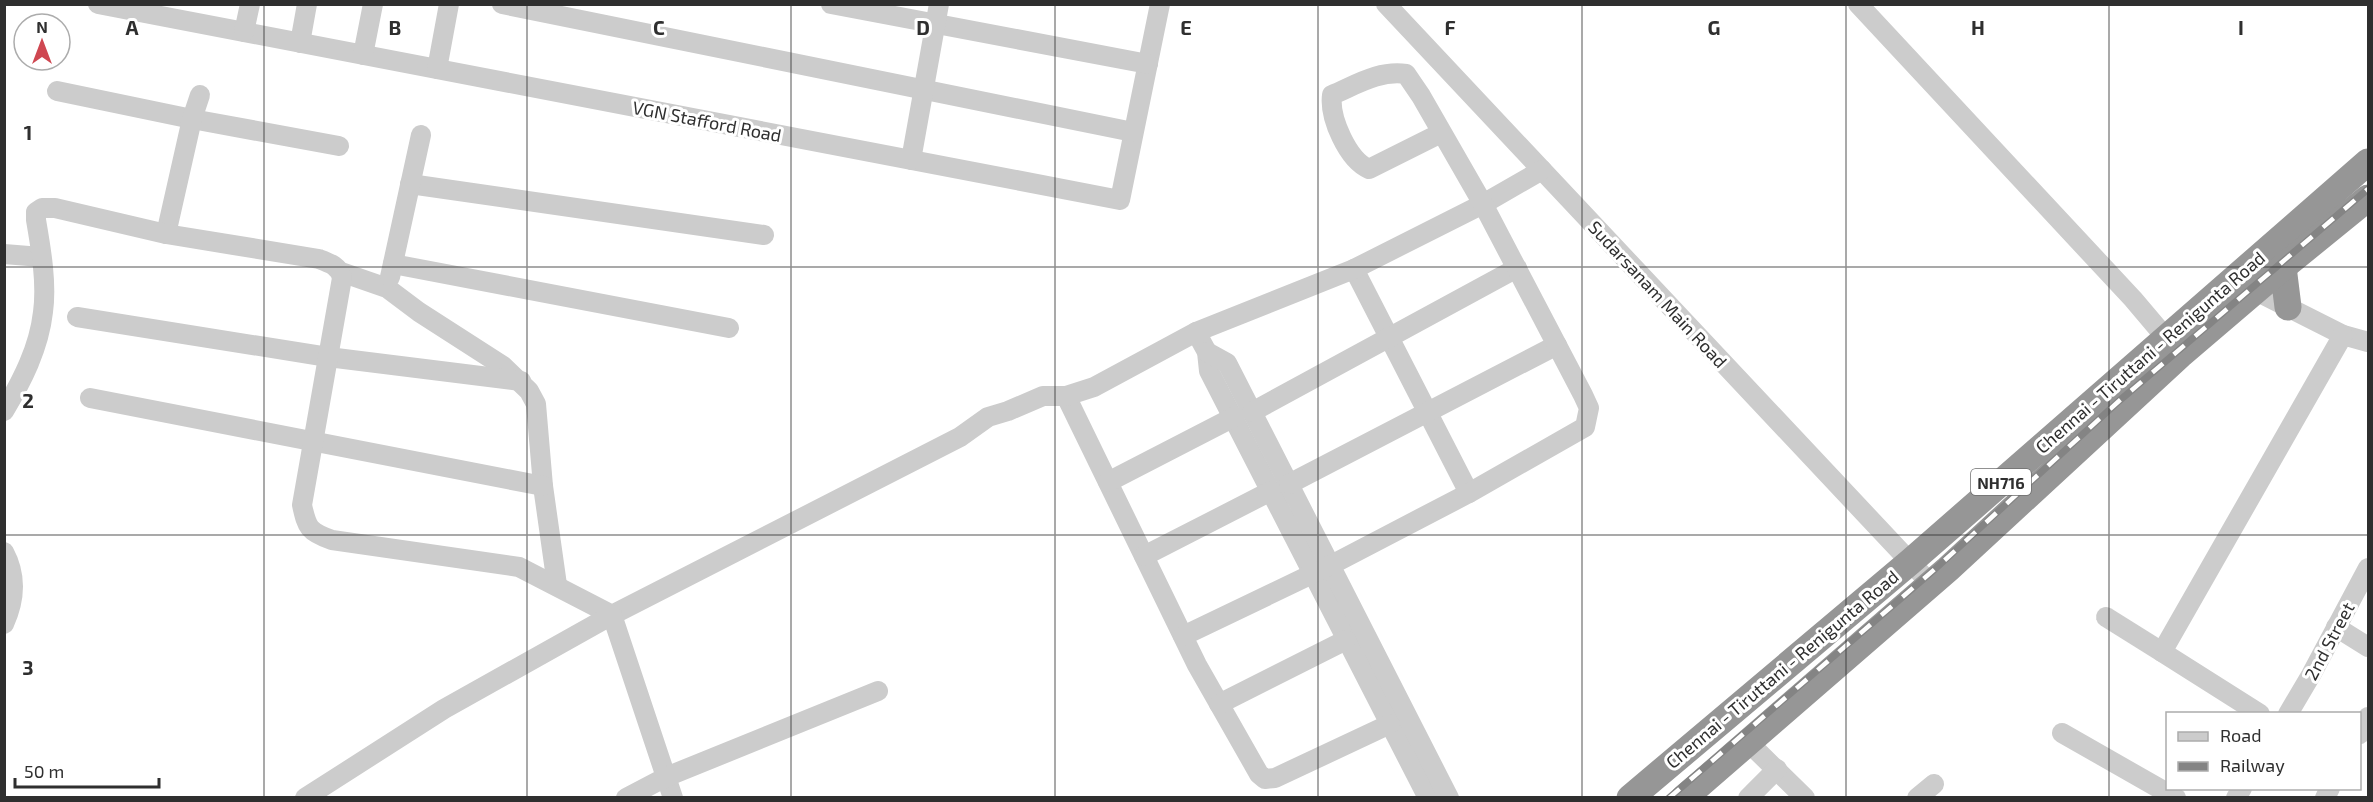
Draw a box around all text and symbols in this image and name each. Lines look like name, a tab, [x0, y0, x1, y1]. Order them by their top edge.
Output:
north arrow	[12, 12, 72, 72]
text: A	[125, 15, 139, 39]
text: B	[389, 15, 401, 39]
text: C	[653, 15, 665, 39]
text: D	[916, 15, 930, 39]
text: E	[1180, 15, 1192, 39]
text: F	[1444, 15, 1456, 39]
text: G	[1708, 15, 1720, 39]
text: H	[1971, 15, 1985, 39]
text: I	[2238, 15, 2244, 39]
text: N	[36, 17, 48, 36]
street label: VGN Stafford Road	[631, 96, 783, 146]
text: 1	[24, 120, 32, 144]
street label: Sudarsanam Main Road	[1584, 216, 1732, 372]
street label: Chennai - Tiruttani - Renigunta Road	[2031, 246, 2269, 458]
text: 2	[22, 388, 34, 412]
road number: NH716	[1971, 469, 2031, 495]
street label: Chennai - Tiruttani - Renigunta Road	[1661, 565, 1903, 773]
street label: 2nd Street	[2299, 598, 2359, 684]
text: 3	[22, 655, 34, 679]
legend	[2166, 712, 2361, 790]
text: Road	[2220, 724, 2261, 746]
scale bar	[15, 751, 159, 789]
text: Railway	[2220, 754, 2285, 776]
text: 50 m	[24, 760, 64, 782]

